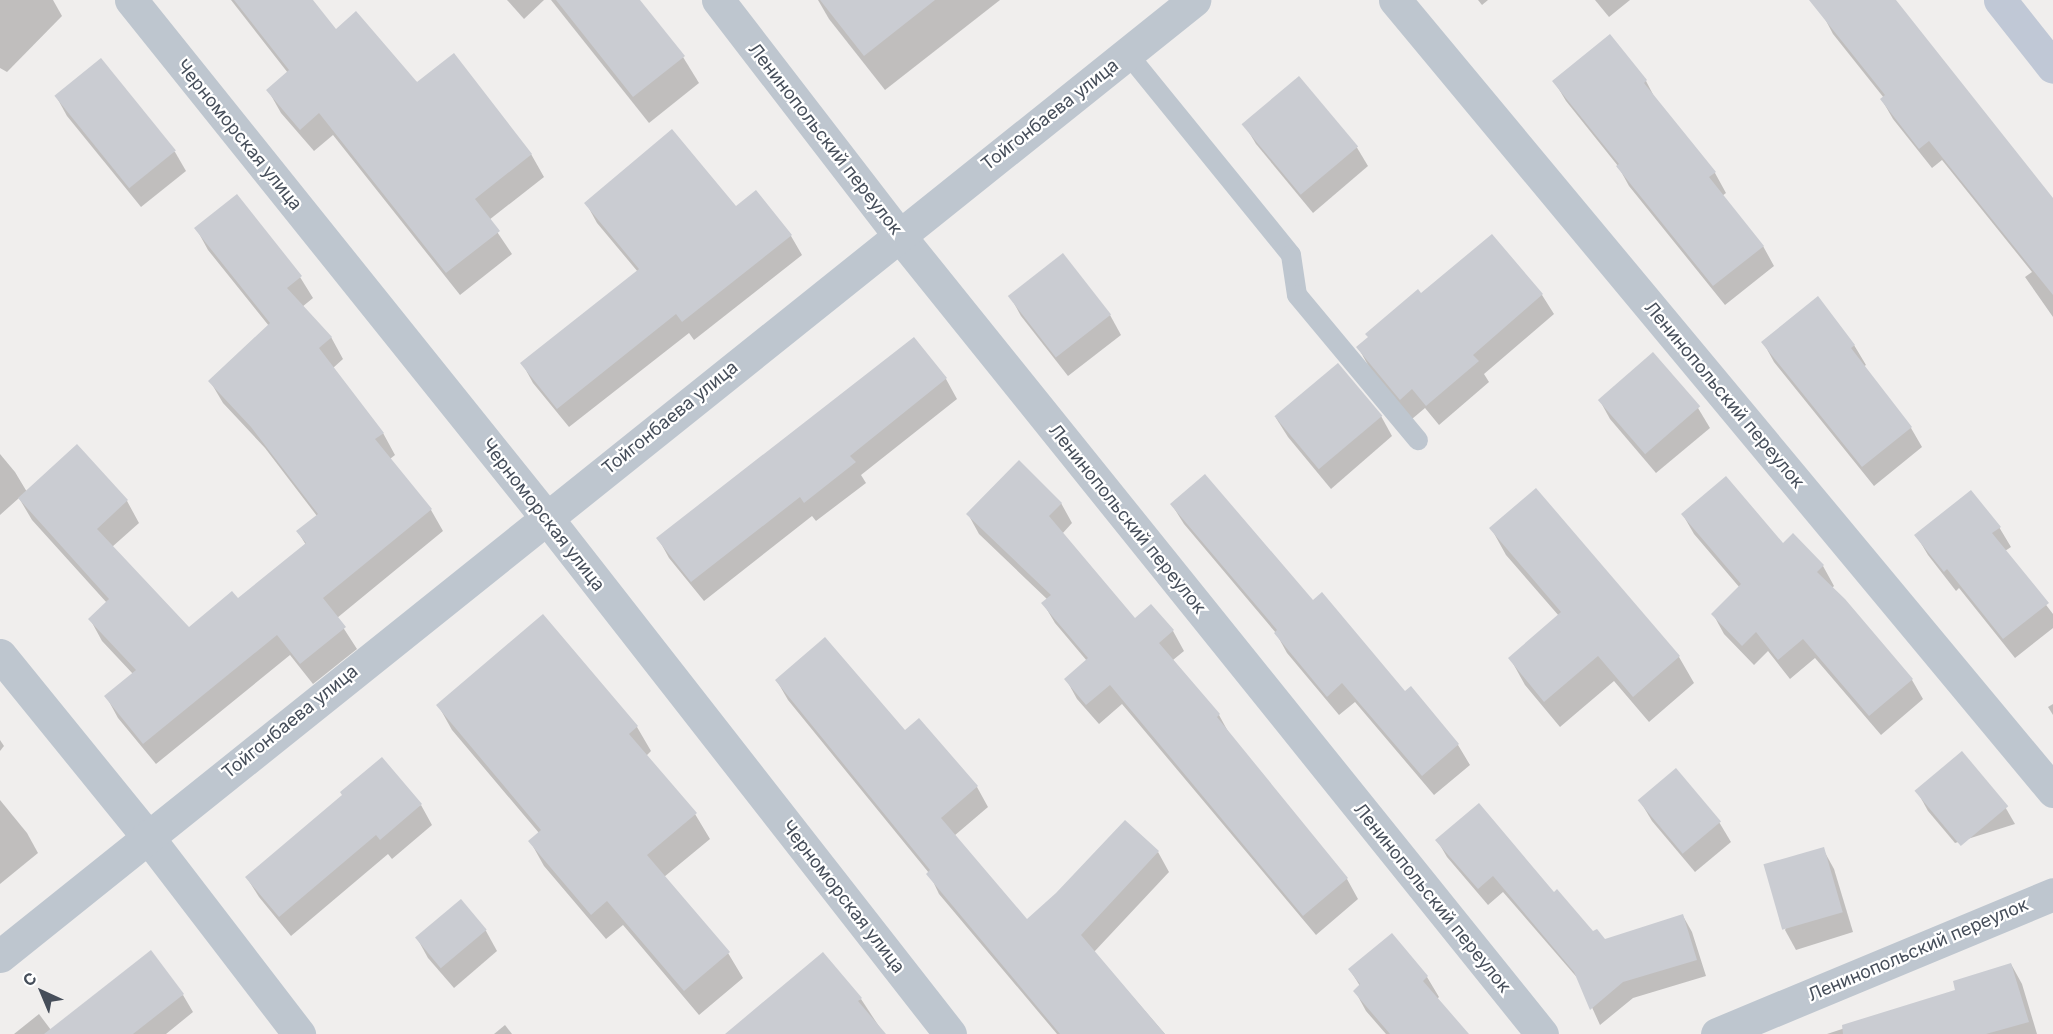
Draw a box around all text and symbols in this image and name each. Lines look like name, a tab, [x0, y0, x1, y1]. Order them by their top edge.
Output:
street label: Ленинопольский переулок	[743, 39, 907, 239]
street label: Черноморская улица	[172, 55, 306, 215]
street label: Тойгонбаева улица	[977, 55, 1123, 175]
street label: Ленинопольский переулок	[1639, 297, 1809, 493]
street label: Тойгонбаева улица	[598, 357, 742, 479]
street label: Ленинопольский переулок	[1044, 420, 1210, 618]
street label: Черноморская улица	[477, 434, 609, 596]
street label: Тойгонбаева улица	[218, 661, 362, 783]
street label: Ленинопольский переулок	[1349, 799, 1515, 997]
street label: Черноморская улица	[777, 816, 909, 978]
street label: Ленинопольский переулок	[1805, 894, 2031, 1006]
north arrow	[12, 962, 72, 1022]
text: С	[18, 968, 41, 990]

